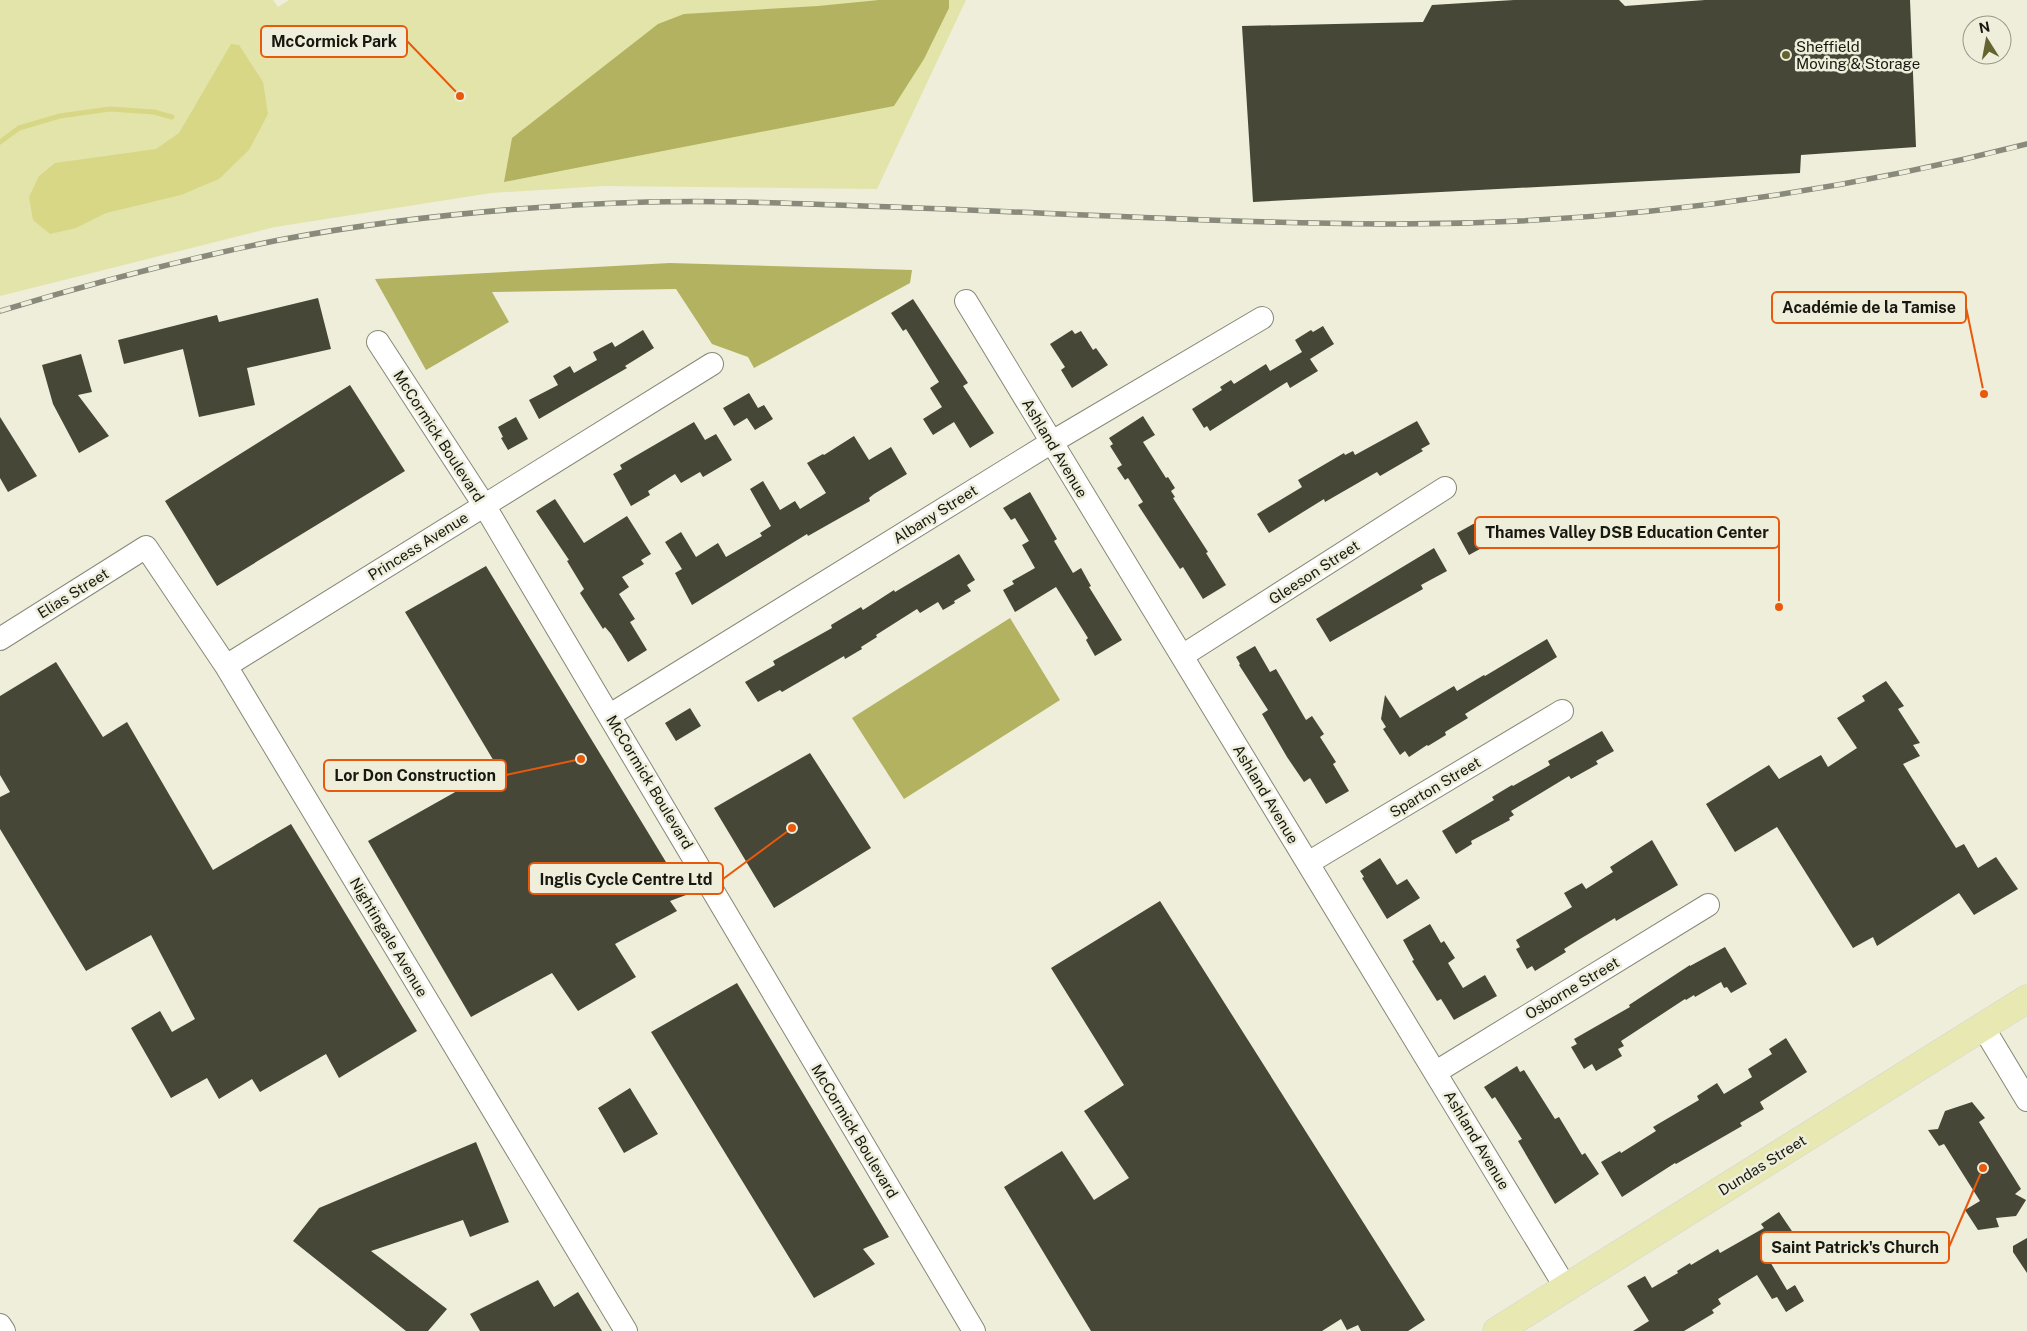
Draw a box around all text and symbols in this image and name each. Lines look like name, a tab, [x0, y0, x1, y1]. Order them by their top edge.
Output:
north arrow	[1962, 15, 2012, 65]
text: N	[1978, 18, 1991, 36]
callout: McCormick Park	[261, 26, 407, 57]
text: McCormick Park	[271, 32, 397, 51]
place label: Sheffield Moving & Storage	[1796, 38, 1920, 72]
marker: Sheffield Moving & Storage	[1780, 49, 1792, 61]
callout: Académie de la Tamise	[1772, 292, 1966, 323]
text: Académie de la Tamise	[1782, 298, 1956, 317]
street label: McCormick Boulevard	[390, 367, 488, 505]
street label: Ashland Avenue	[1019, 396, 1091, 500]
street label: Albany Street	[890, 481, 980, 547]
street label: Princess Avenue	[365, 508, 471, 584]
callout: Thames Valley DSB Education Center	[1475, 517, 1779, 548]
text: Thames Valley DSB Education Center	[1485, 523, 1769, 542]
street label: Gleeson Street	[1266, 536, 1363, 608]
street label: Elias Street	[34, 564, 112, 622]
street label: McCormick Boulevard	[603, 712, 697, 852]
street label: Ashland Avenue	[1230, 742, 1302, 846]
street label: Sparton Street	[1386, 753, 1484, 821]
callout: Lor Don Construction	[324, 760, 506, 791]
text: Lor Don Construction	[334, 766, 496, 785]
callout: Inglis Cycle Centre Ltd	[529, 863, 723, 894]
text: Inglis Cycle Centre Ltd	[539, 870, 713, 889]
street label: Nightingale Avenue	[347, 874, 431, 1000]
street label: Osborne Street	[1522, 953, 1622, 1023]
street label: McCormick Boulevard	[808, 1061, 902, 1201]
street label: Ashland Avenue	[1441, 1088, 1513, 1192]
street label: Dundas Street	[1715, 1131, 1809, 1199]
callout: Saint Patrick's Church	[1761, 1232, 1949, 1263]
text: Saint Patrick's Church	[1771, 1238, 1939, 1257]

